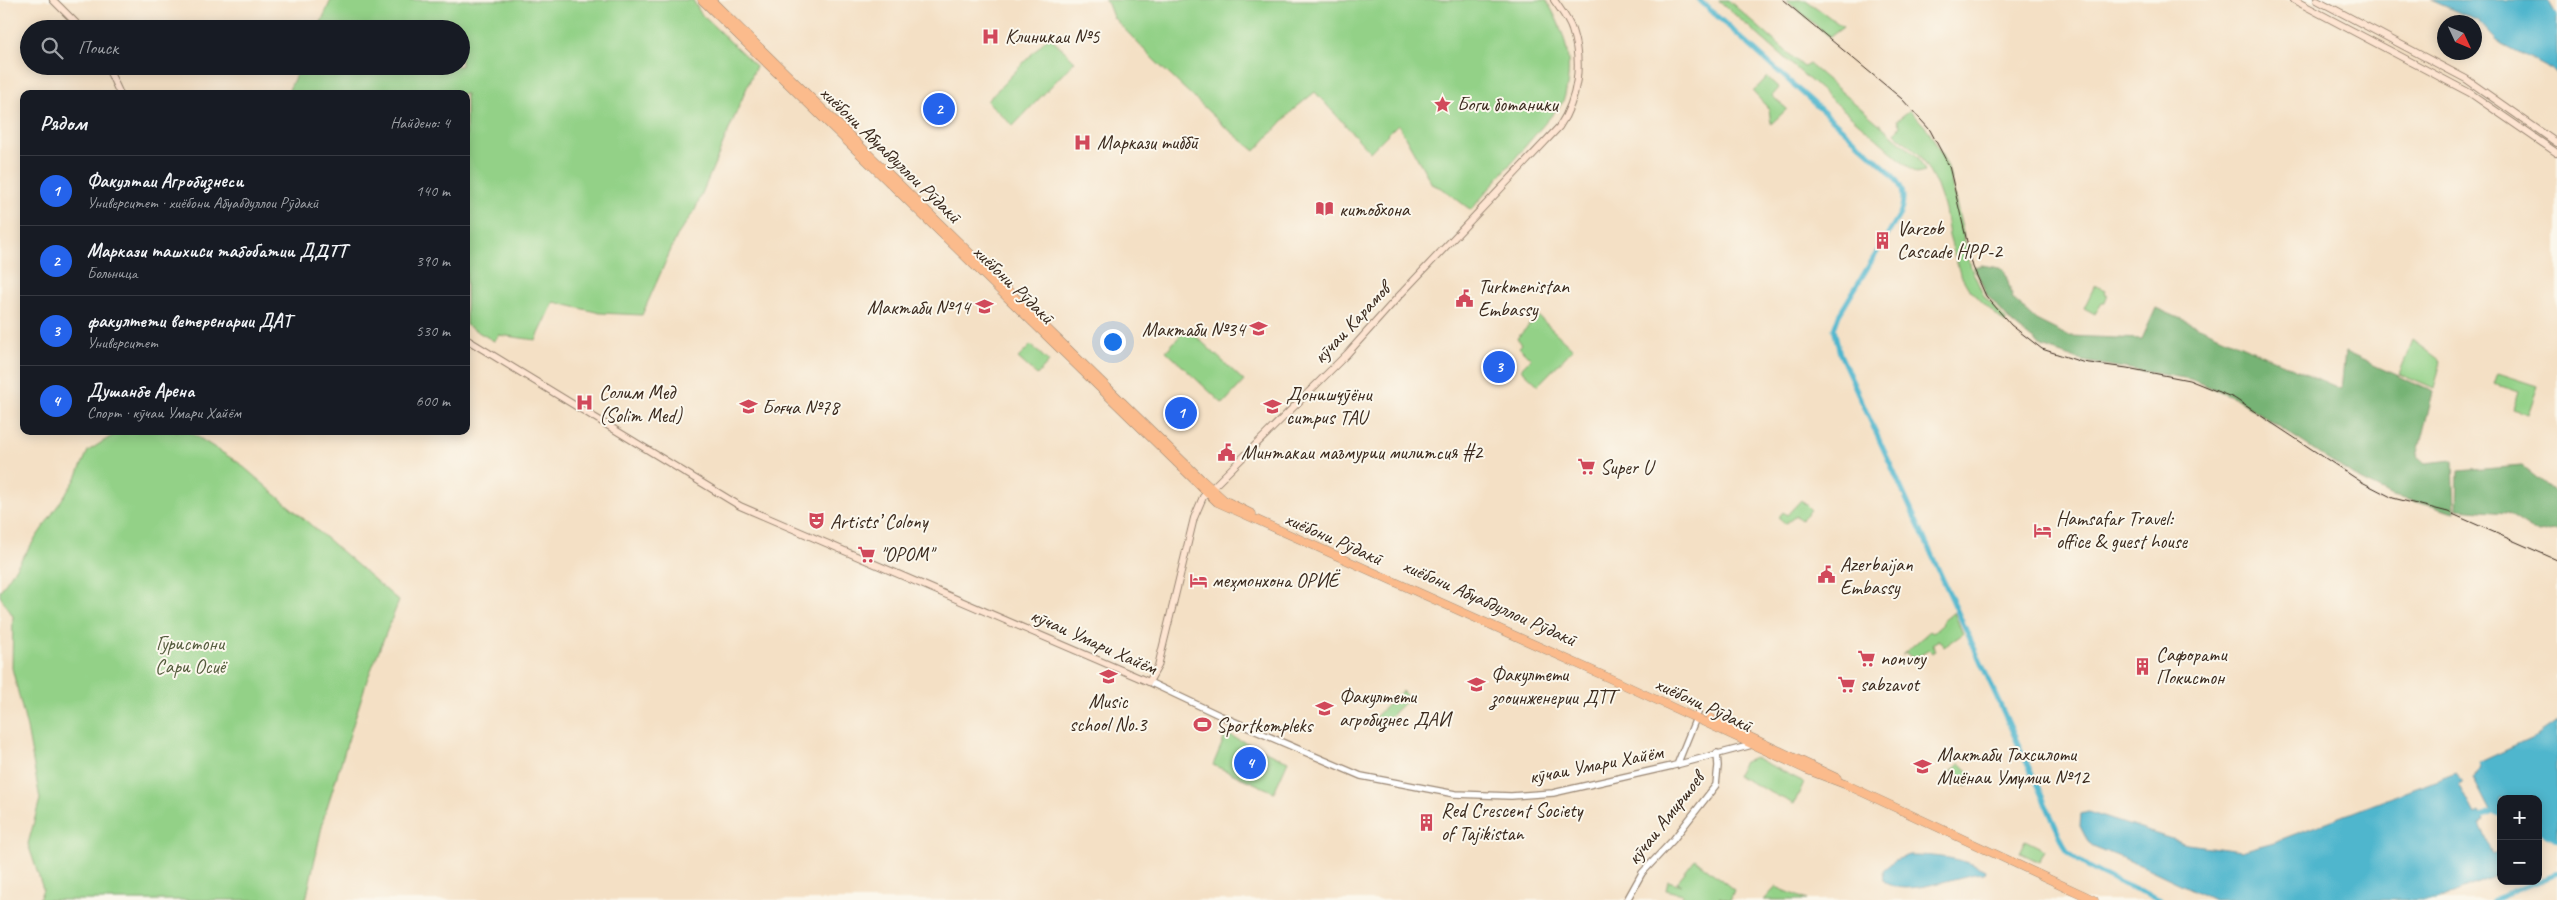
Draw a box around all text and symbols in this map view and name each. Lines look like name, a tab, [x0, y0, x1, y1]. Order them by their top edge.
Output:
north arrow	[2437, 15, 2482, 60]
search box	[20, 20, 470, 75]
place label: Клиникаи №5	[1005, 24, 1101, 49]
hospital icon: Клиникаи №5	[981, 26, 1001, 46]
icon: search	[38, 34, 66, 62]
text: Поиск	[78, 36, 118, 60]
street label: хиёбони Абуабдуллои Рӯдакӣ	[815, 80, 968, 230]
pin: 2	[923, 90, 955, 128]
place label: Боги ботаники	[1457, 92, 1559, 117]
place icon: Боги ботаники	[1433, 94, 1453, 114]
text: Рядом	[40, 110, 87, 136]
text: Найдено: 4	[390, 113, 450, 133]
place label: Маркази тиббӣ	[1097, 130, 1199, 155]
hospital icon: Маркази тиббӣ	[1073, 132, 1093, 152]
text: Факултаи Агробизнеси	[87, 169, 243, 193]
text: 1	[52, 181, 60, 201]
text: 140 m	[416, 181, 450, 201]
text: Университет · хиёбони Абуабдуллои Рӯдакӣ	[87, 193, 319, 213]
place label: китобхона	[1339, 197, 1411, 222]
library icon: китобхона	[1315, 199, 1335, 219]
place label: Varzob Cascade HPP-2	[1897, 216, 2004, 264]
building icon: Varzob Cascade HPP-2	[1873, 230, 1893, 250]
text: Маркази ташхиси табобатии ДДТТ	[87, 239, 347, 263]
street label: хиёбони Рӯдакӣ	[968, 239, 1061, 331]
text: 2	[52, 251, 60, 271]
text: 390 m	[416, 251, 450, 271]
text: Больница	[87, 263, 137, 283]
street label: кӯчаи Карамов	[1307, 274, 1399, 369]
place label: Turkmenistan Embassy	[1478, 274, 1570, 322]
public building icon: Turkmenistan Embassy	[1454, 288, 1474, 308]
place label: Мактаби №14	[867, 295, 972, 320]
school or university icon: Мактаби №14	[974, 297, 994, 317]
text: факултети ветеренарии ДАТ	[87, 309, 291, 333]
place label: Мактаби №34	[1142, 317, 1247, 342]
school or university icon: Мактаби №34	[1249, 319, 1269, 339]
text: 3	[52, 321, 60, 341]
text: 530 m	[416, 321, 450, 341]
your location	[1100, 329, 1126, 355]
text: Университет	[87, 333, 158, 353]
pin: 3	[1483, 348, 1515, 386]
text: Душанбе Арена	[87, 379, 194, 403]
place label: Солим Мед (Solim Med)	[599, 380, 683, 428]
place label: Донишҷӯёни cumpus TAU	[1286, 382, 1373, 430]
text: 4	[52, 391, 60, 411]
text: 600 m	[416, 391, 450, 411]
hospital icon: Солим Мед (Solim Med)	[575, 393, 595, 413]
pin: 1	[1165, 394, 1197, 432]
place label: Боғча №78	[762, 395, 841, 420]
school or university icon: Донишҷӯёни cumpus TAU	[1262, 396, 1282, 416]
school or university icon: Боғча №78	[738, 397, 758, 417]
text: Спорт · кӯчаи Умари Хайём	[87, 403, 241, 423]
place label: Минтакаи маъмурии милитсия #2	[1241, 440, 1484, 465]
public building icon: Минтакаи маъмурии милитсия #2	[1217, 442, 1237, 462]
place label: Super U	[1600, 455, 1656, 480]
supermarket icon: Super U	[1576, 457, 1596, 477]
street label: хиёбони Рӯдакӣ	[1281, 506, 1388, 572]
place label: Hamsafar Travel: office & guest house	[2056, 506, 2189, 554]
place label: Artists’ Colony	[830, 509, 930, 534]
theatre icon: Artists’ Colony	[806, 511, 826, 531]
hotel icon: Hamsafar Travel: office & guest house	[2032, 520, 2052, 540]
place label: "OPOM"	[880, 542, 937, 567]
supermarket icon: "OPOM"	[856, 544, 876, 564]
place label: Azerbaijan Embassy	[1840, 552, 1914, 600]
street label: хиёбони Абуабдуллои Рӯдакӣ	[1399, 553, 1582, 653]
public building icon: Azerbaijan Embassy	[1816, 565, 1836, 585]
place label: меҳмонхона ОРИЁ	[1212, 568, 1341, 593]
hotel icon: меҳмонхона ОРИЁ	[1188, 570, 1208, 590]
street label: кӯчаи Умари Хайём	[1027, 602, 1162, 681]
park label: Гуристони Сари Осиё	[155, 631, 228, 679]
place label: Сафорати Покистон	[2156, 642, 2228, 690]
place label: nonvoy	[1880, 646, 1928, 671]
supermarket icon: nonvoy	[1856, 648, 1876, 668]
building icon: Сафорати Покистон	[2132, 656, 2152, 676]
place label: Факултети зооинженерии ДТТ	[1488, 662, 1620, 711]
school or university icon: Music school No.3	[1098, 667, 1118, 687]
street label: хиёбони Рӯдакӣ	[1651, 671, 1758, 738]
place label: sabzavot	[1860, 672, 1921, 697]
supermarket icon: sabzavot	[1836, 674, 1856, 694]
school or university icon: Факултети зооинженерии ДТТ	[1467, 675, 1487, 695]
place label: Факултети агробизнес ДАИ	[1339, 684, 1454, 733]
place label: Music school No.3	[1069, 689, 1149, 737]
school or university icon: Факултети агробизнес ДАИ	[1315, 698, 1335, 718]
place label: Sportkompleks	[1216, 713, 1314, 738]
sports icon: Sportkompleks	[1192, 715, 1212, 735]
street label: кӯчаи Умари Хайём	[1527, 739, 1667, 790]
place label: Мактаби Тахсилоти Миёнаи Умумии №12	[1937, 742, 2091, 790]
pin: 4	[1234, 744, 1266, 782]
school or university icon: Мактаби Тахсилоти Миёнаи Умумии №12	[1913, 756, 1933, 776]
street label: кӯчаи Амиршоев	[1621, 764, 1712, 870]
map controls	[2497, 795, 2542, 885]
button: +	[2497, 795, 2542, 840]
place label: Red Crescent Society of Tajikistan	[1441, 798, 1584, 846]
building icon: Red Crescent Society of Tajikistan	[1417, 812, 1437, 832]
button: −	[2497, 840, 2542, 885]

